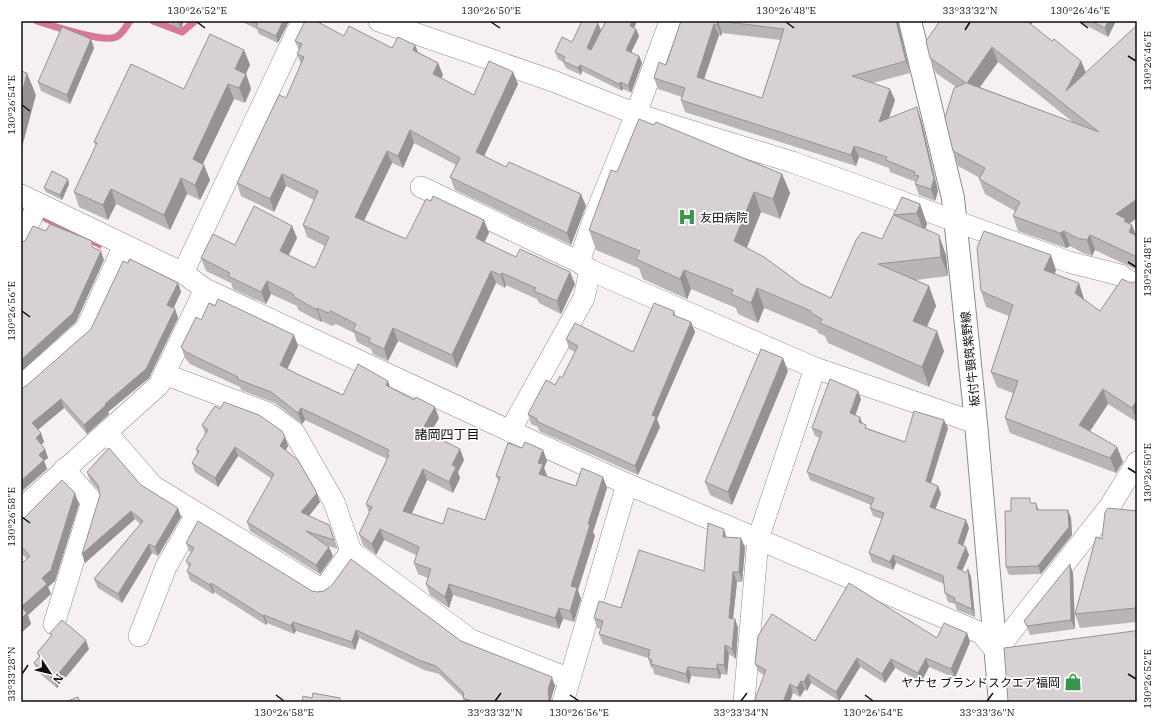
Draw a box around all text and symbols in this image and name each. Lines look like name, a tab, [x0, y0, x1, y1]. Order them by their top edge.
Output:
text: 130°26'52"E	[167, 4, 227, 17]
text: 130°26'50"E	[461, 4, 521, 17]
text: 130°26'48"E	[756, 4, 816, 17]
text: 33°33'32"N	[943, 4, 998, 17]
text: 130°26'46"E	[1050, 4, 1110, 17]
text: 130°26'46"E	[1141, 31, 1154, 91]
text: 130°26'54"E	[5, 75, 18, 135]
hospital icon: 友田病院	[677, 207, 697, 227]
place label: 友田病院	[700, 210, 748, 225]
text: 130°26'48"E	[1141, 237, 1154, 297]
text: 130°26'56"E	[5, 281, 18, 341]
street label: 板付牛頸筑紫野線	[958, 310, 982, 408]
district label: 諸岡四丁目	[414, 426, 480, 443]
text: 130°26'50"E	[1141, 443, 1154, 503]
text: 130°26'58"E	[5, 487, 18, 547]
text: 33°33'28"N	[5, 646, 18, 702]
text: 130°26'52"E	[1141, 649, 1154, 709]
north arrow	[30, 653, 70, 693]
text: N	[50, 671, 66, 687]
shop icon: ヤナセ ブランドスクエア福岡	[1063, 672, 1083, 692]
place label: ヤナセ ブランドスクエア福岡	[901, 675, 1060, 690]
text: 130°26'58"E	[254, 706, 314, 719]
text: 33°33'32"N	[468, 706, 523, 719]
text: 130°26'56"E	[549, 706, 609, 719]
text: 33°33'34"N	[714, 706, 769, 719]
text: 130°26'54"E	[843, 706, 903, 719]
text: 33°33'36"N	[960, 706, 1015, 719]

